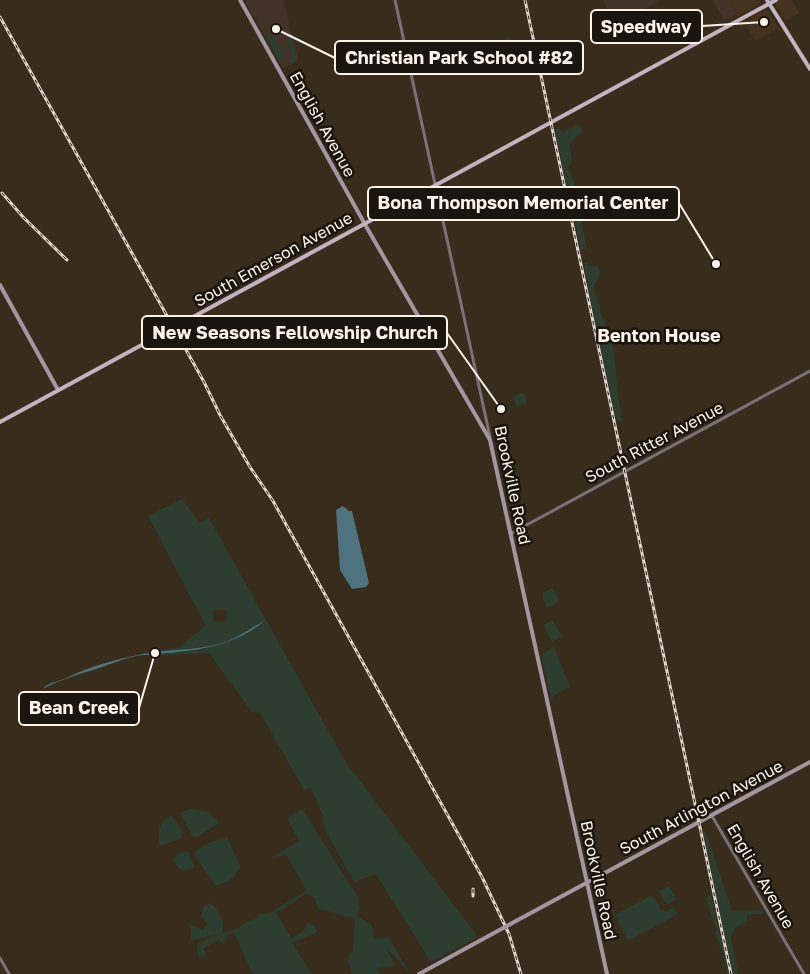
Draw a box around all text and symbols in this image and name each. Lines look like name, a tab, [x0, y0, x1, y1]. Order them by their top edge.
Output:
callout: Speedway	[591, 10, 702, 43]
text: Speedway	[601, 15, 692, 37]
callout: Christian Park School #82	[335, 41, 583, 74]
text: Christian Park School #82	[345, 46, 573, 68]
street label: English Avenue	[286, 68, 360, 180]
callout: Bona Thompson Memorial Center	[368, 187, 679, 220]
text: Bona Thompson Memorial Center	[377, 191, 669, 213]
street label: South Emerson Avenue	[190, 207, 356, 311]
callout: New Seasons Fellowship Church	[142, 316, 447, 349]
text: New Seasons Fellowship Church	[152, 321, 438, 343]
district label: Benton House	[597, 324, 721, 346]
street label: South Ritter Avenue	[582, 397, 726, 487]
street label: Brookville Road	[491, 424, 535, 546]
callout: Bean Creek	[19, 692, 139, 725]
text: Bean Creek	[29, 696, 130, 718]
street label: South Arlington Avenue	[616, 755, 786, 859]
street label: Brookville Road	[577, 819, 621, 941]
street label: English Avenue	[723, 820, 799, 932]

